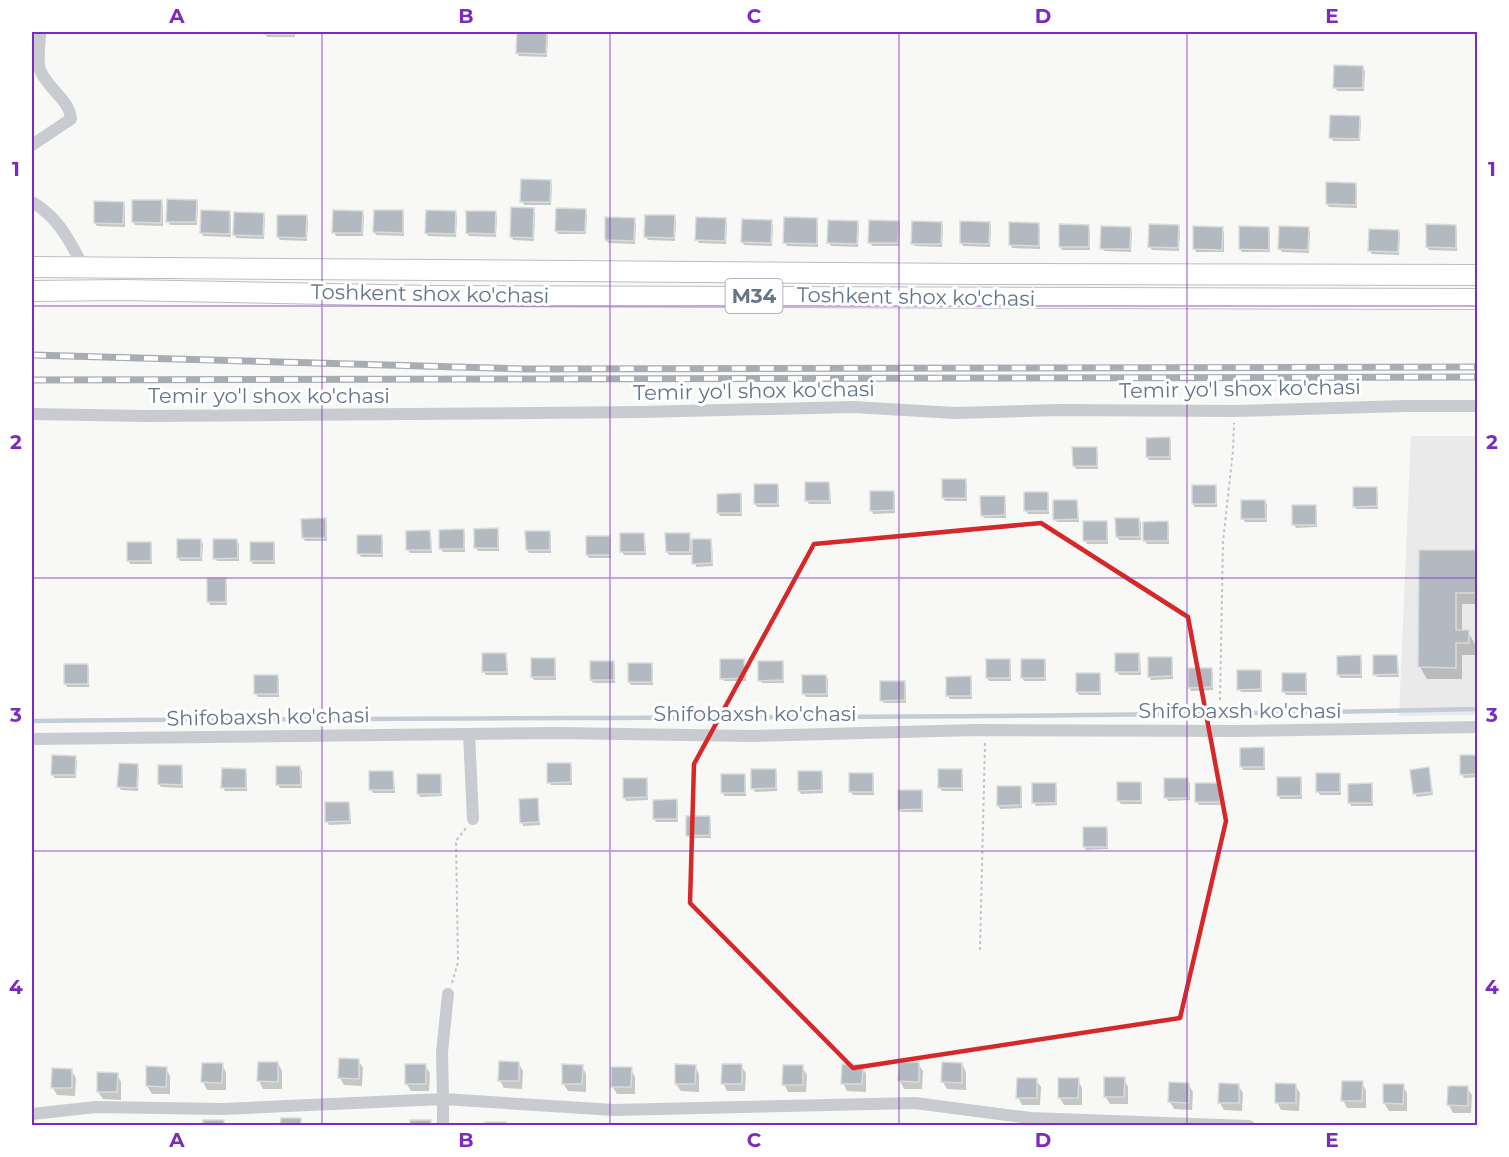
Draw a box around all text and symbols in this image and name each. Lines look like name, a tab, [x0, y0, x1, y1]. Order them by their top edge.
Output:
text: A	[168, 4, 185, 28]
text: B	[458, 4, 474, 28]
text: C	[747, 4, 762, 28]
text: D	[1035, 4, 1051, 28]
text: E	[1325, 4, 1339, 28]
text: 1	[12, 157, 20, 181]
text: 1	[1488, 157, 1496, 181]
street label: Toshkent shox ko'chasi	[311, 279, 549, 308]
road number: M34	[726, 279, 783, 313]
street label: Toshkent shox ko'chasi	[797, 282, 1035, 311]
street label: Temir yo'l shox ko'chasi	[1119, 374, 1361, 403]
street label: Temir yo'l shox ko'chasi	[633, 376, 875, 405]
street label: Temir yo'l shox ko'chasi	[148, 383, 390, 408]
text: 2	[10, 430, 22, 454]
text: 2	[1486, 430, 1498, 454]
street label: Shifobaxsh ko'chasi	[1138, 698, 1342, 723]
street label: Shifobaxsh ko'chasi	[653, 701, 857, 726]
street label: Shifobaxsh ko'chasi	[166, 702, 370, 731]
text: 3	[9, 703, 22, 727]
text: 3	[1485, 703, 1498, 727]
text: 4	[9, 975, 23, 999]
text: 4	[1485, 975, 1499, 999]
text: A	[168, 1128, 185, 1152]
text: B	[458, 1128, 474, 1152]
text: C	[747, 1128, 762, 1152]
text: D	[1035, 1128, 1051, 1152]
text: E	[1325, 1128, 1339, 1152]

